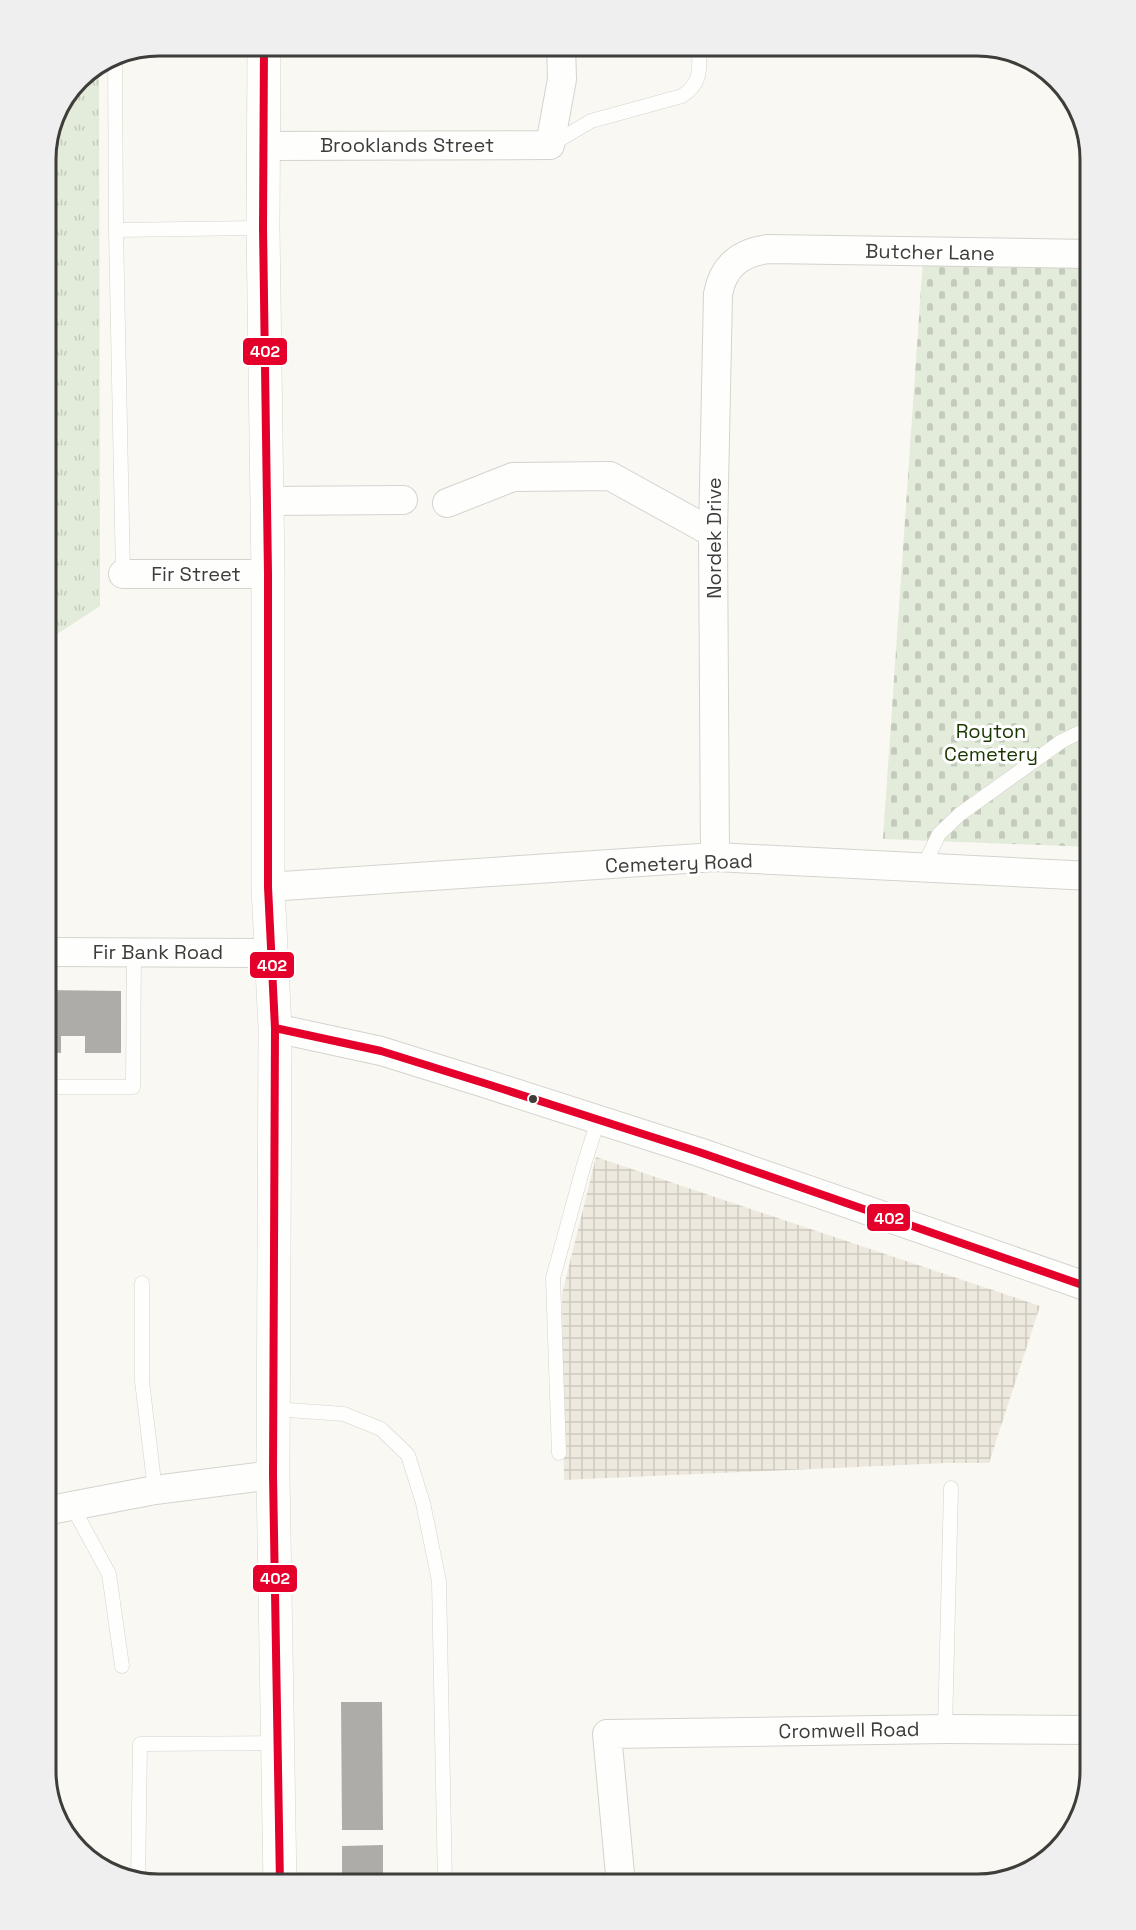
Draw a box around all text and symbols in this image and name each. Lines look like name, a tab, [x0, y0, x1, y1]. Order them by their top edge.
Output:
street label: Brooklands Street	[320, 132, 494, 158]
street label: Butcher Lane	[865, 238, 995, 266]
line badge: 402	[242, 337, 288, 366]
text: 402	[250, 341, 280, 362]
street label: Nordek Drive	[701, 477, 727, 599]
street label: Fir Street	[151, 561, 241, 587]
park label: Royton Cemetery	[944, 718, 1038, 767]
street label: Cemetery Road	[605, 847, 753, 879]
street label: Fir Bank Road	[93, 939, 223, 965]
line badge: 402	[249, 951, 295, 979]
text: 402	[257, 955, 287, 976]
unlabelled marker	[527, 1093, 539, 1105]
line badge: 402	[866, 1203, 911, 1232]
text: 402	[874, 1208, 904, 1229]
line badge: 402	[252, 1564, 298, 1593]
text: 402	[260, 1568, 290, 1589]
street label: Cromwell Road	[778, 1716, 920, 1744]

